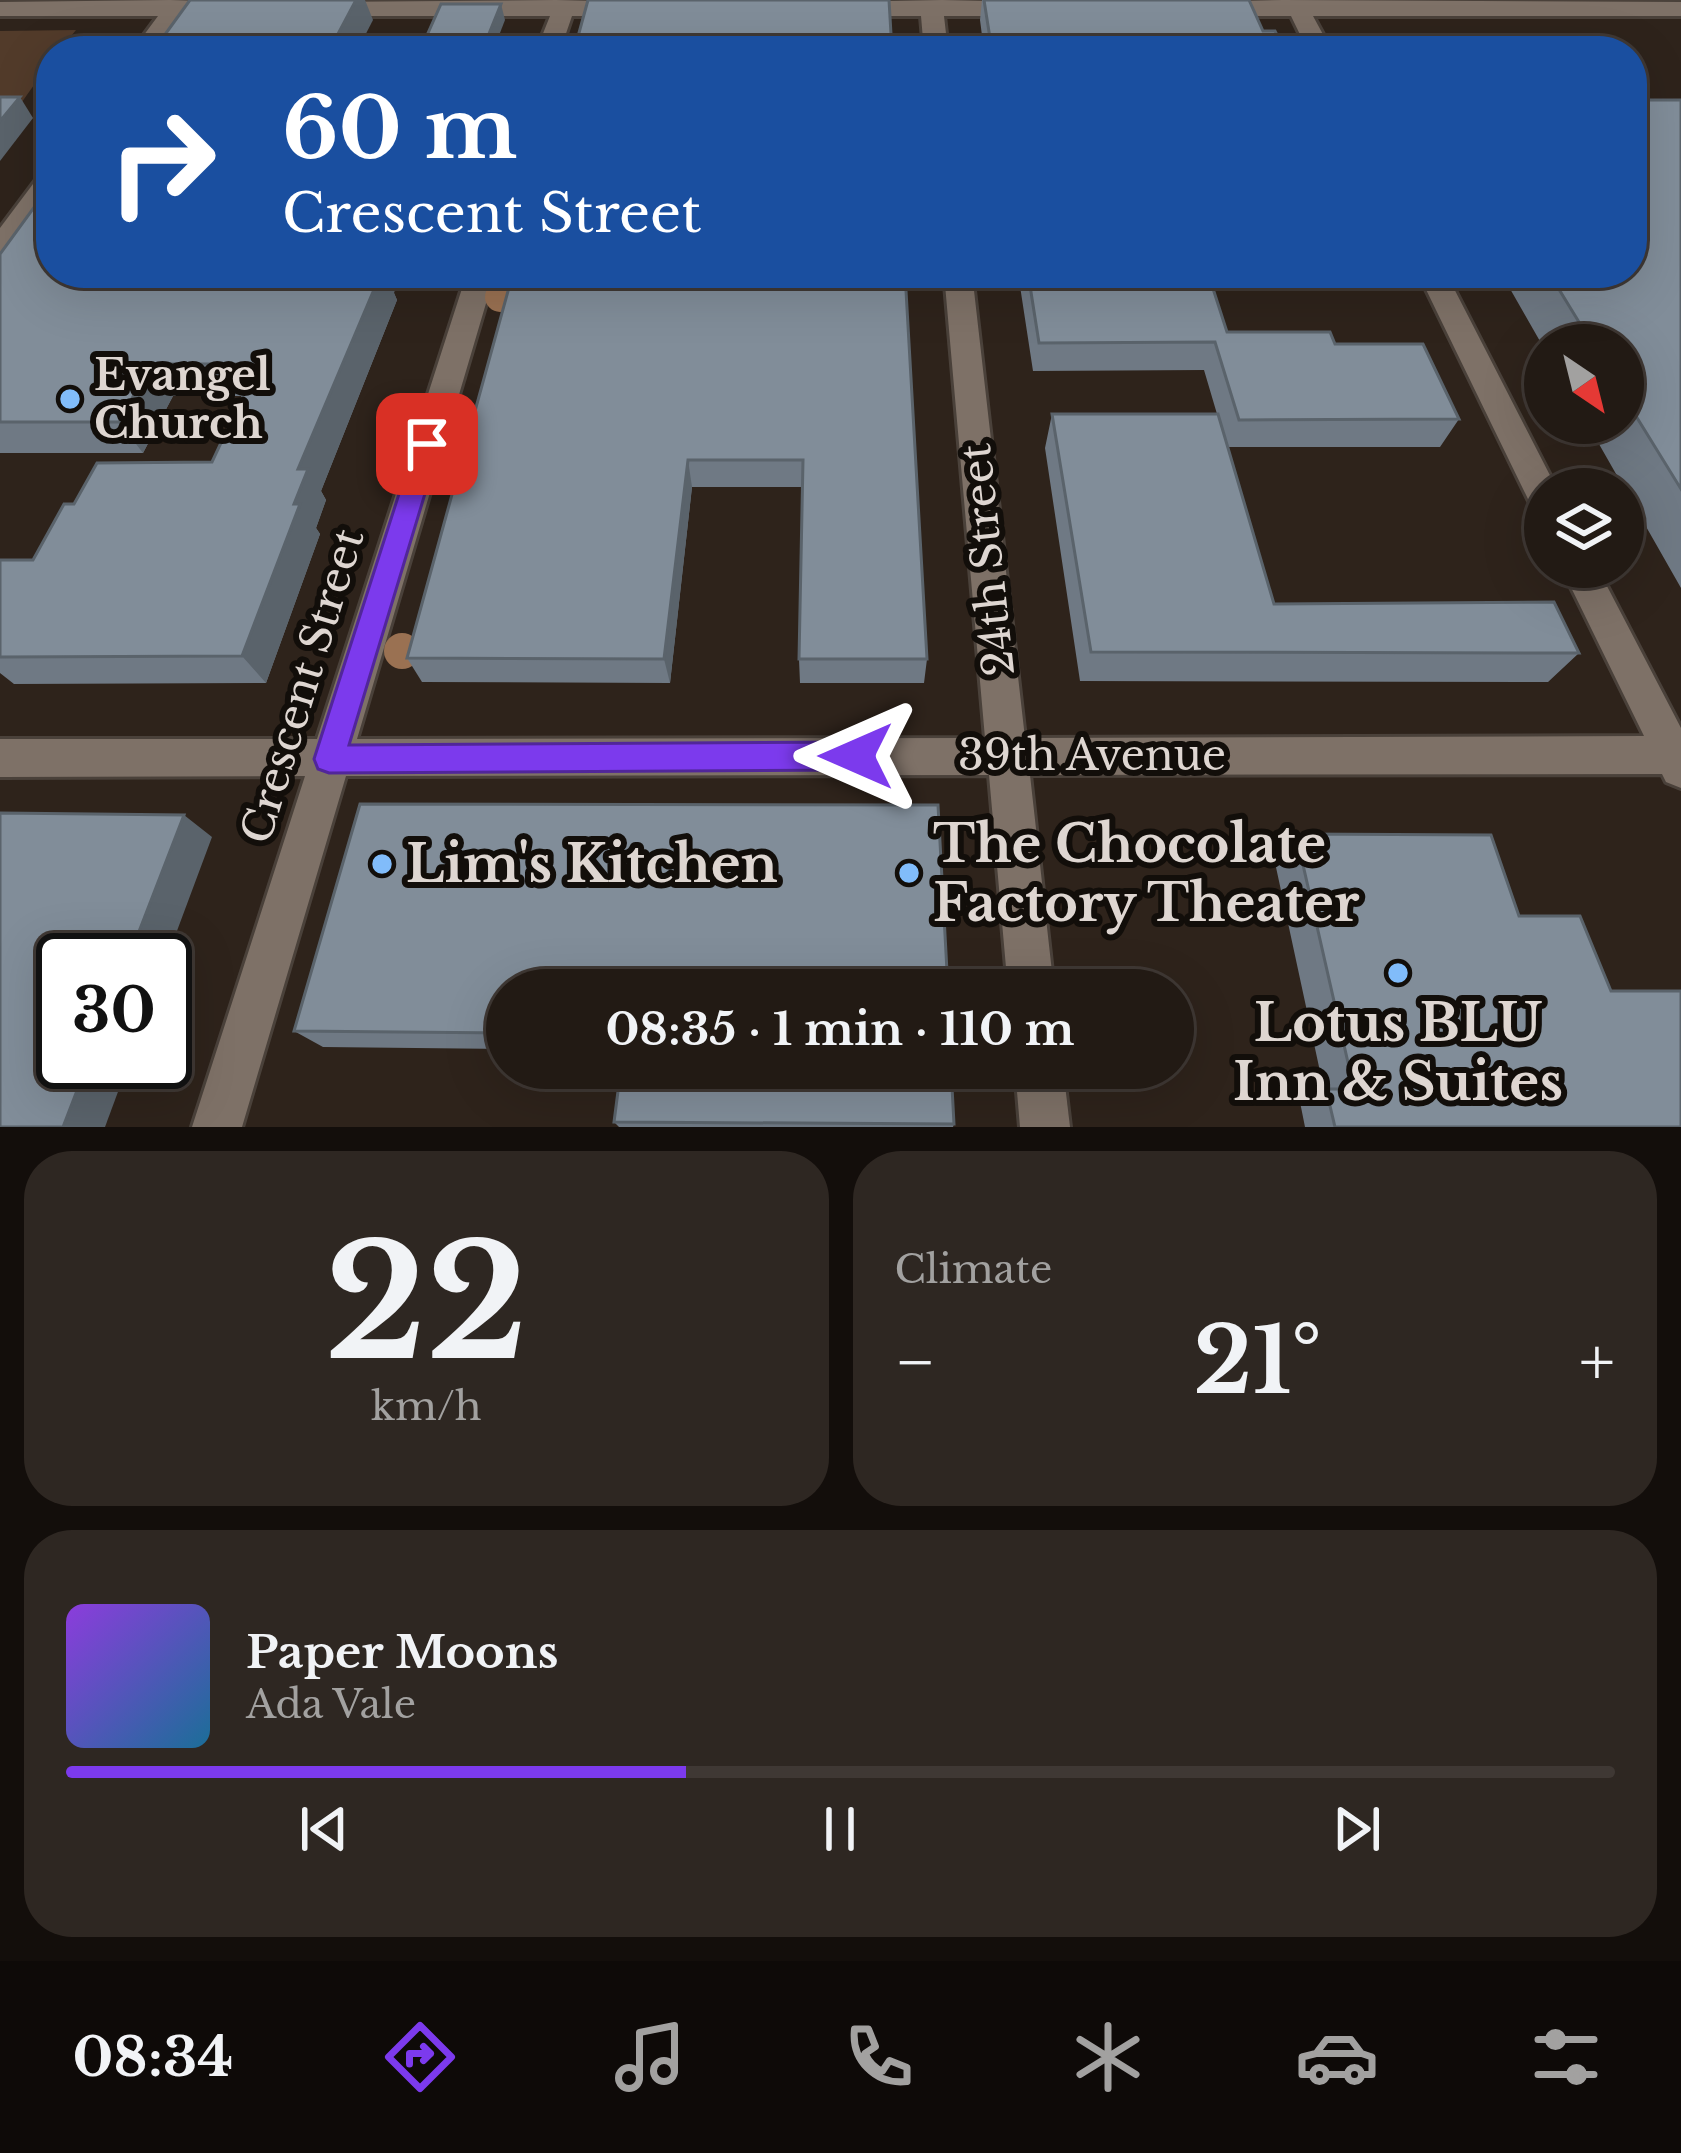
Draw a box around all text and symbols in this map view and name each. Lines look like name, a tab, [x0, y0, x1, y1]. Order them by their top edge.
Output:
text: 60 m	[282, 77, 517, 181]
icon: right	[84, 84, 240, 240]
text: Crescent Street	[282, 180, 701, 247]
north arrow	[1524, 324, 1644, 444]
map controls	[1524, 324, 1644, 588]
place label: Evangel Church	[94, 349, 271, 449]
marker: Evangel Church	[57, 386, 83, 412]
pin	[376, 393, 478, 495]
icon: arrive	[394, 411, 460, 477]
street label: 24th Street	[949, 441, 1025, 679]
button: layers	[1524, 468, 1644, 588]
street label: Crescent Street	[229, 522, 375, 850]
position arrow	[793, 693, 919, 819]
street label: 39th Avenue	[958, 729, 1226, 781]
place label: The Chocolate Factory Theater	[933, 813, 1360, 935]
place label: Lim's Kitchen	[406, 833, 778, 896]
marker: Lim's Kitchen	[369, 851, 395, 877]
marker: The Chocolate Factory Theater	[896, 860, 922, 886]
speed limit sign: 30	[36, 933, 192, 1089]
marker: Lotus BLU Inn & Suites	[1385, 960, 1411, 986]
place label: Lotus BLU Inn & Suites	[1233, 992, 1563, 1114]
text: 08:35 · 1 min · 110 m	[605, 1001, 1075, 1057]
text: 22	[325, 1207, 528, 1400]
text: Climate	[895, 1245, 1052, 1294]
text: 21°	[1194, 1306, 1321, 1417]
text: −	[895, 1321, 936, 1403]
text: +	[1579, 1321, 1615, 1403]
text: km/h	[371, 1382, 482, 1431]
text: Paper Moons	[246, 1624, 558, 1680]
text: Ada Vale	[246, 1680, 416, 1729]
icon: previous	[291, 1796, 357, 1862]
icon: pause	[807, 1796, 873, 1862]
icon: next	[1324, 1796, 1390, 1862]
icon: directions	[378, 2015, 462, 2099]
icon: music	[608, 2015, 692, 2099]
icon: phone	[837, 2015, 921, 2099]
icon: climate	[1066, 2015, 1150, 2099]
icon: car	[1295, 2015, 1379, 2099]
icon: filters	[1524, 2015, 1608, 2099]
text: 08:34	[73, 2024, 233, 2091]

